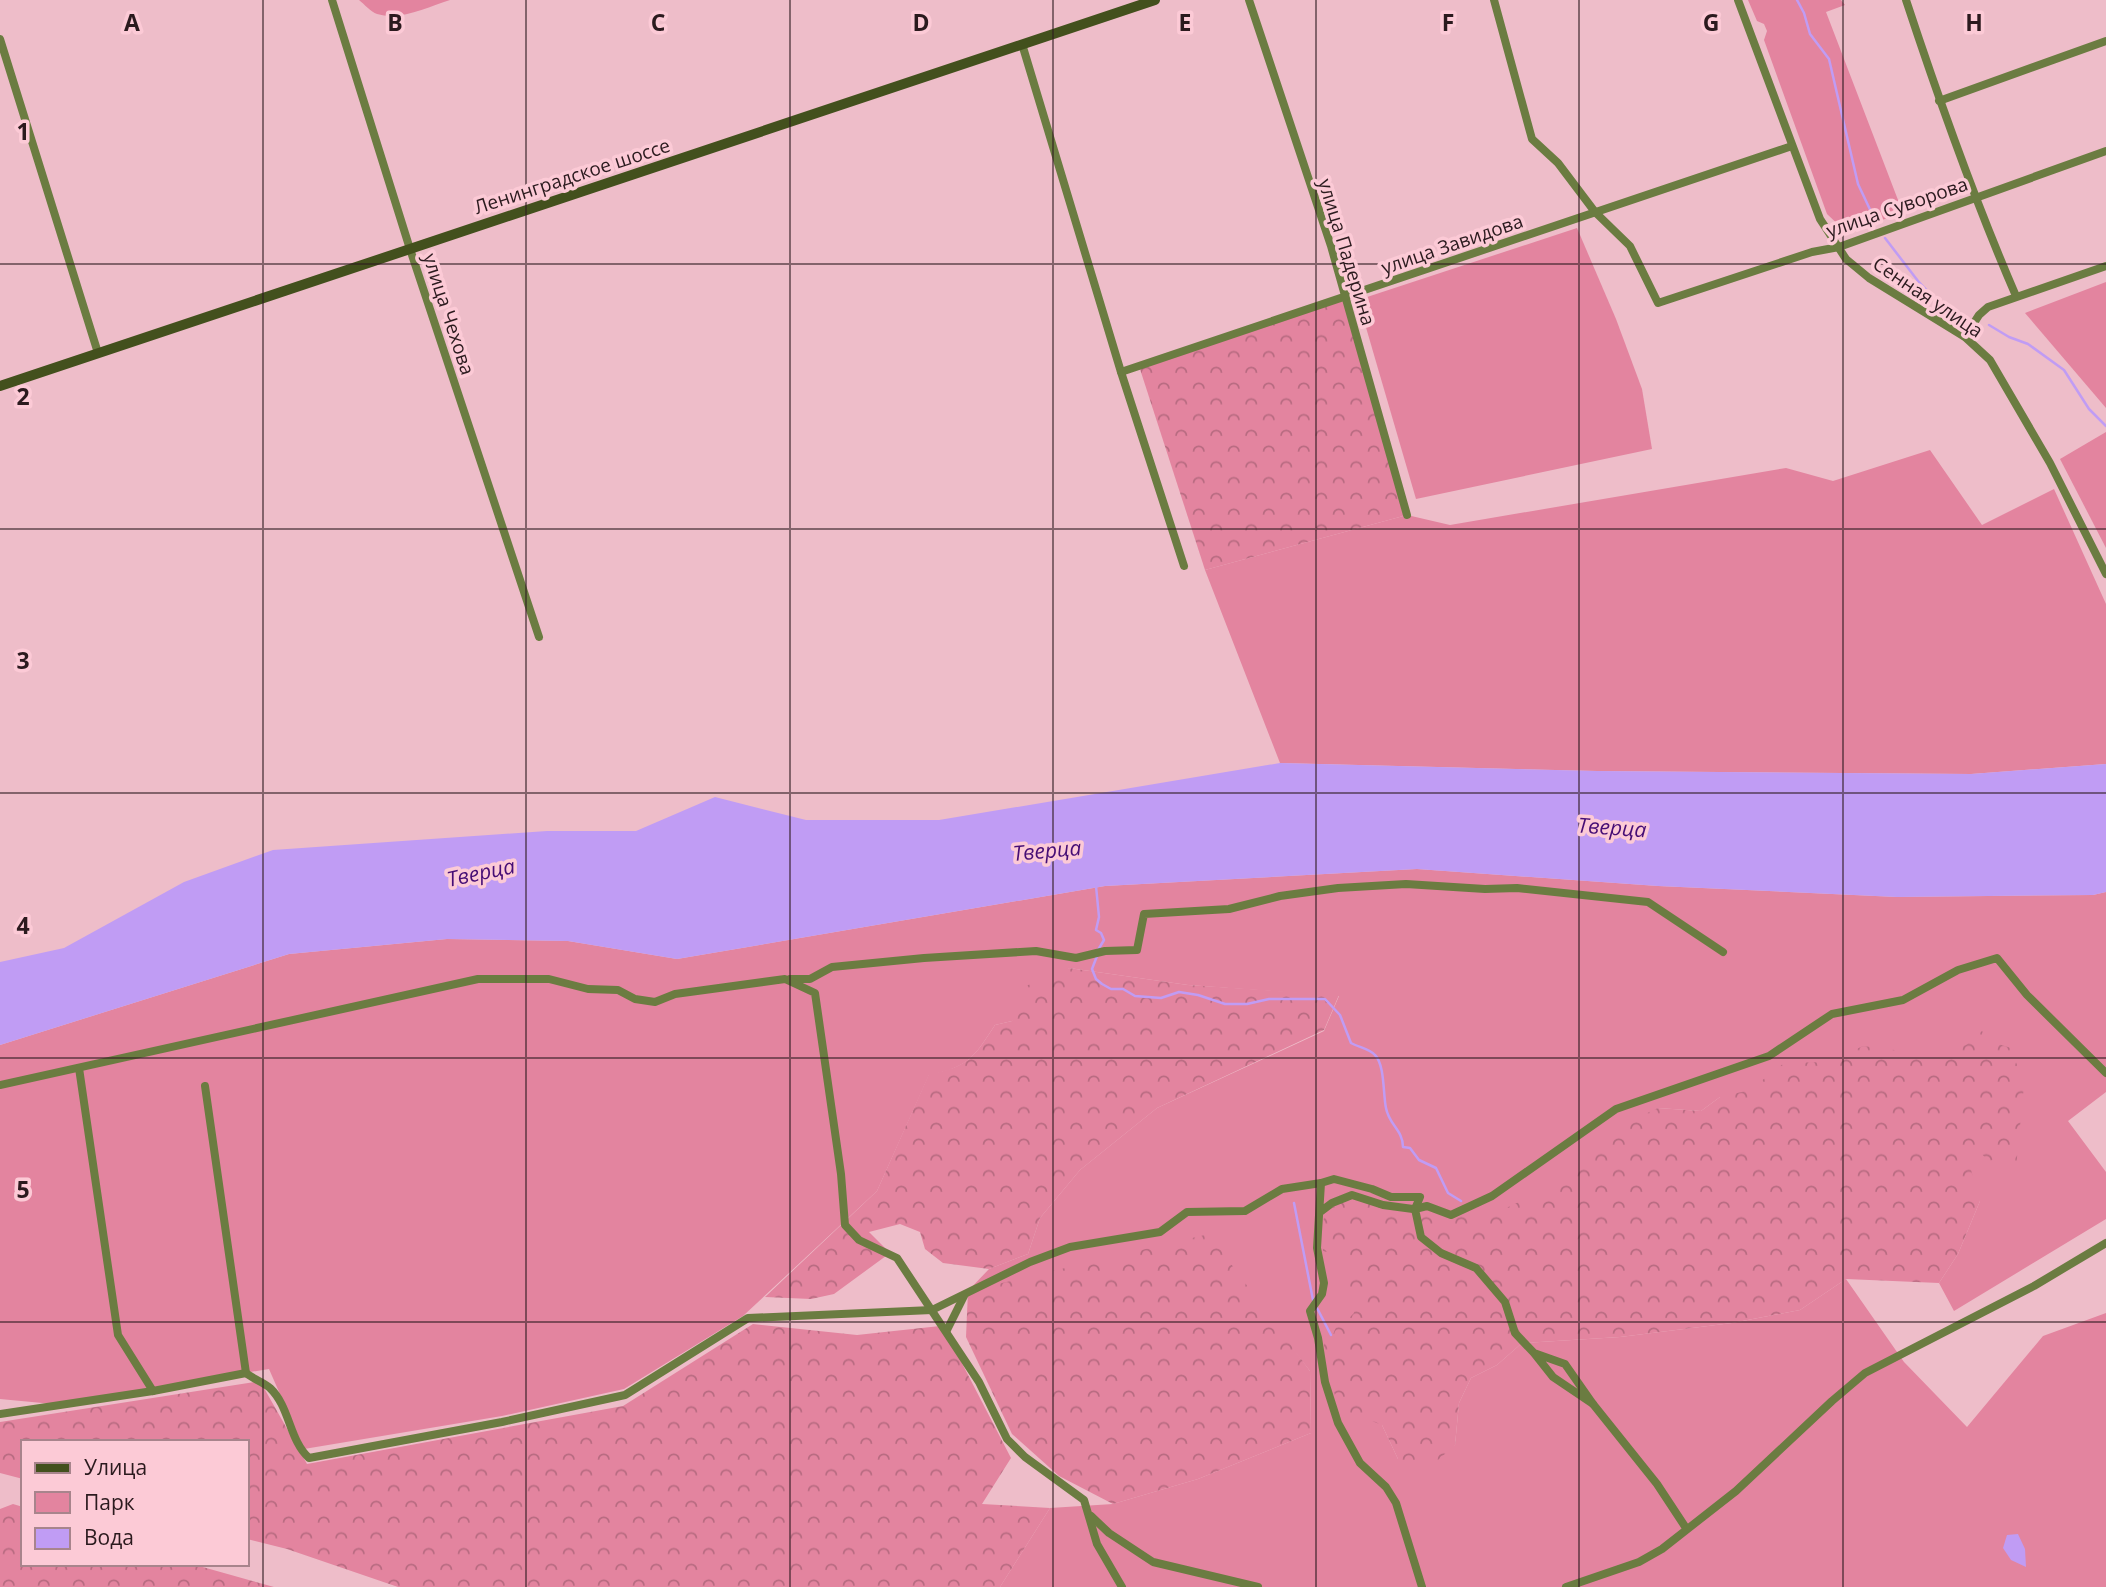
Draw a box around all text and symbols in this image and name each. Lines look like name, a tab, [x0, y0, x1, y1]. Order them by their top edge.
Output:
text: A	[124, 6, 140, 38]
text: B	[387, 6, 403, 38]
text: C	[651, 6, 665, 38]
text: D	[912, 6, 930, 38]
text: E	[1179, 6, 1191, 38]
text: F	[1442, 6, 1454, 38]
text: G	[1703, 6, 1719, 38]
text: H	[1965, 6, 1983, 38]
text: 1	[16, 115, 30, 147]
street label: Ленинградское шоссе	[471, 132, 673, 220]
street label: улица Суворова	[1823, 171, 1971, 243]
street label: улица Падерина	[1312, 175, 1382, 329]
street label: улица Завидова	[1378, 208, 1526, 280]
street label: улица Чехова	[417, 250, 481, 378]
street label: Сенная улица	[1868, 251, 1988, 343]
text: 2	[16, 380, 30, 412]
text: 3	[16, 644, 30, 676]
water label: Тверца	[1577, 811, 1647, 843]
water label: Тверца	[1011, 833, 1082, 867]
water label: Тверца	[444, 851, 517, 893]
text: 4	[16, 909, 30, 941]
text: 5	[16, 1173, 30, 1205]
legend	[21, 1440, 248, 1566]
text: Улица	[84, 1453, 147, 1481]
text: Парк	[84, 1488, 135, 1516]
text: Вода	[84, 1523, 134, 1551]

